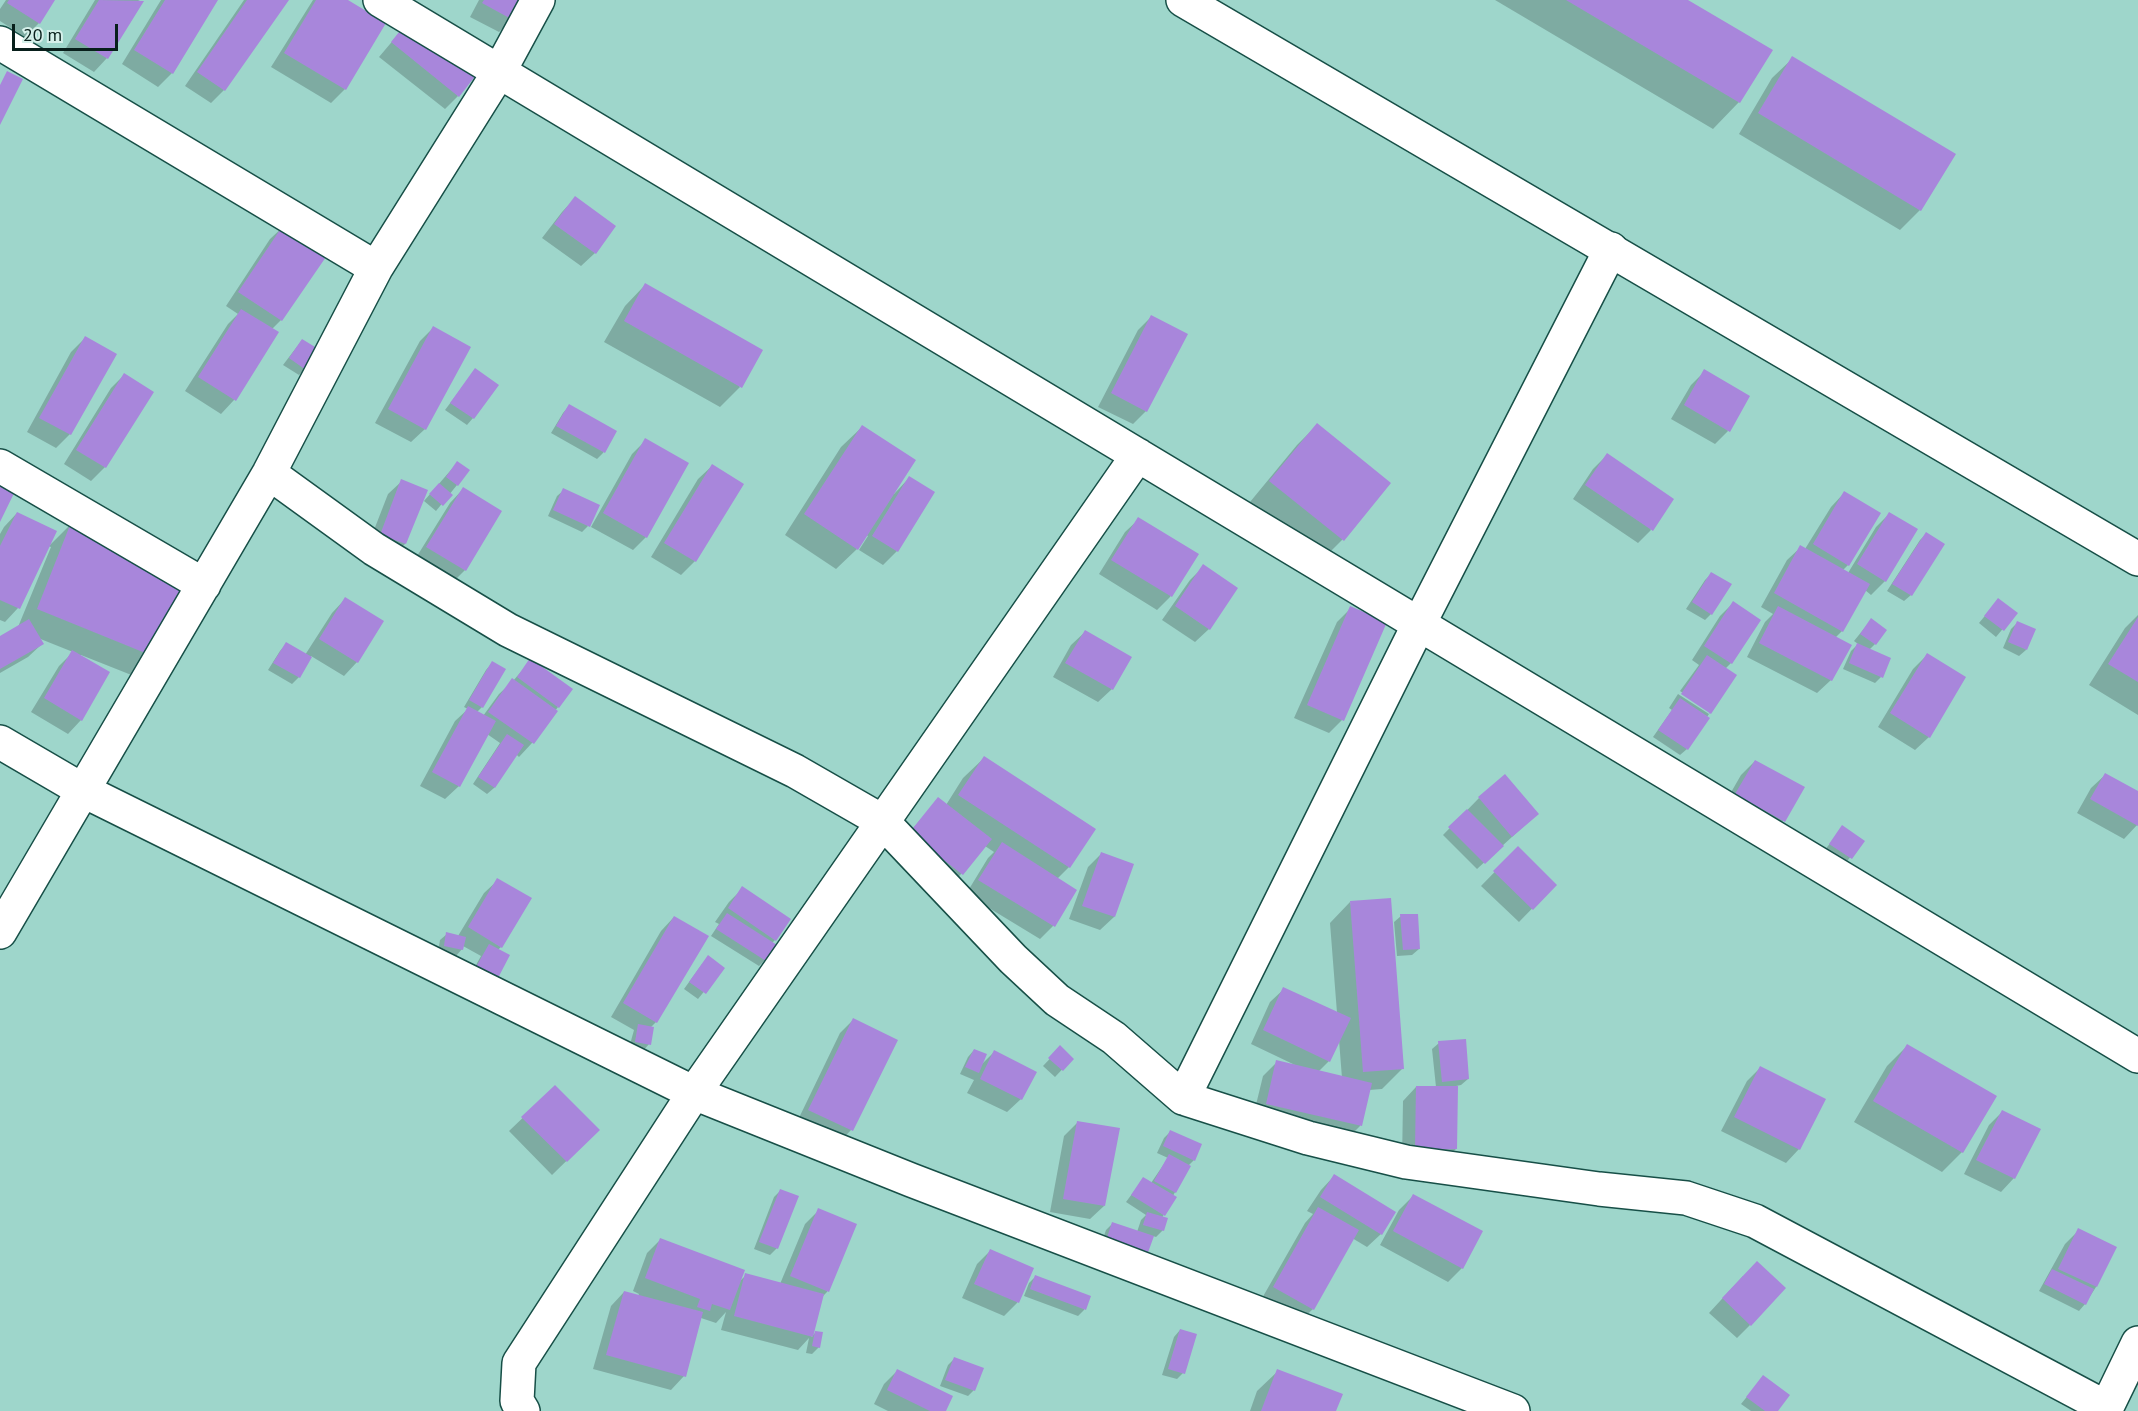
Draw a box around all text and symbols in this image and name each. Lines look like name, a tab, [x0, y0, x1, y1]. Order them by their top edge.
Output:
scale bar	[15, 12, 122, 50]
text: 20 m	[23, 23, 62, 46]

